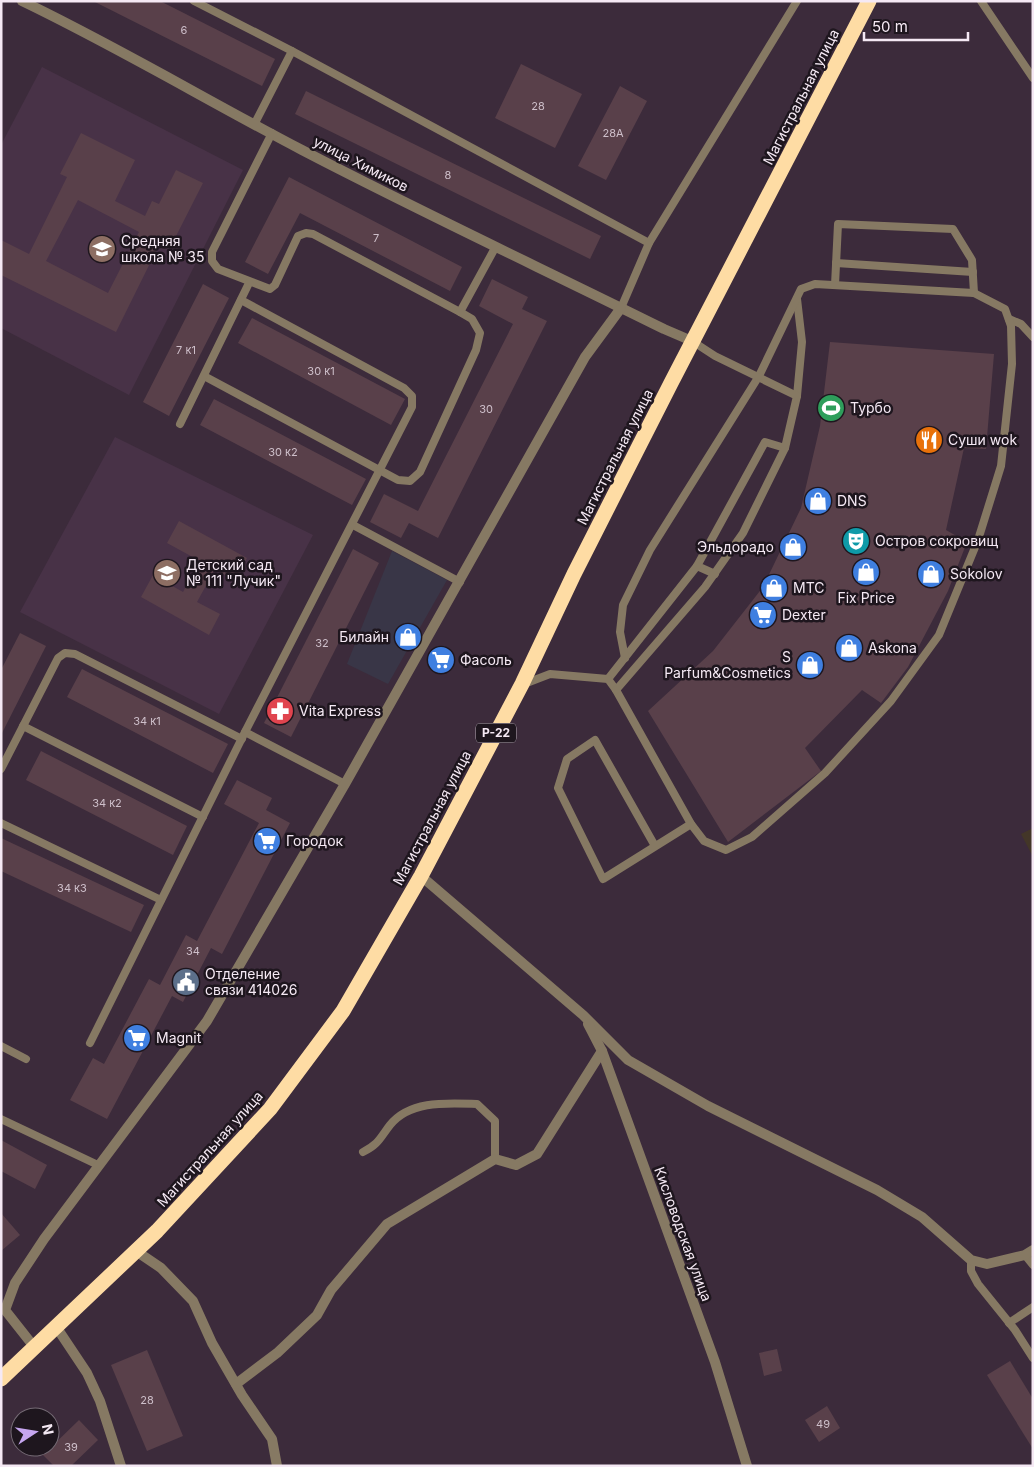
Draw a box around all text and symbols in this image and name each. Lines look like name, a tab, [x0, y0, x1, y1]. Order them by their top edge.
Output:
scale bar	[864, 10, 968, 42]
text: 50 m	[872, 17, 908, 36]
house number: 6	[181, 23, 188, 37]
street label: Магистральная улица	[759, 26, 842, 167]
house number: 28	[531, 99, 545, 113]
house number: 28А	[602, 126, 624, 140]
street label: улица Химиков	[311, 132, 412, 195]
house number: 8	[445, 168, 452, 182]
house number: 7	[373, 231, 379, 245]
place label: Средняя школа № 35	[121, 232, 204, 265]
school or university icon: Средняя школа № 35	[87, 234, 117, 264]
house number: 7 к1	[176, 343, 196, 357]
house number: 30 к1	[307, 364, 335, 378]
street label: Магистральная улица	[573, 386, 656, 527]
sports icon: Турбо	[816, 393, 846, 423]
place label: Турбо	[850, 399, 891, 416]
house number: 30	[479, 402, 493, 416]
restaurant icon: Суши wok	[914, 425, 944, 455]
place label: Суши wok	[948, 431, 1017, 448]
house number: 30 к2	[268, 445, 298, 459]
shop icon: DNS	[803, 486, 833, 516]
place label: DNS	[837, 492, 867, 509]
theatre icon: Остров сокровищ	[841, 526, 871, 556]
shop icon: Эльдорадо	[778, 532, 808, 562]
place label: Остров сокровищ	[875, 532, 998, 549]
place label: Эльдорадо	[697, 538, 774, 555]
place label: Детский сад № 111 "Лучик"	[186, 556, 281, 589]
shop icon: Fix Price	[851, 557, 881, 587]
school or university icon: Детский сад № 111 "Лучик"	[152, 558, 182, 588]
shop icon: Sokolov	[916, 559, 946, 589]
place label: Sokolov	[950, 565, 1003, 582]
shop icon: МТС	[759, 573, 789, 603]
place label: МТС	[793, 579, 825, 596]
place label: Fix Price	[837, 589, 895, 606]
supermarket icon: Dexter	[748, 600, 778, 630]
place label: Dexter	[782, 606, 826, 623]
shop icon: Билайн	[393, 622, 423, 652]
place label: Билайн	[339, 628, 389, 645]
shop icon: Askona	[834, 633, 864, 663]
house number: 32	[315, 636, 329, 650]
place label: Askona	[868, 639, 917, 656]
supermarket icon: Фасоль	[426, 645, 456, 675]
place label: S Parfum&Cosmetics	[664, 648, 791, 681]
shop icon: S Parfum&Cosmetics	[795, 650, 825, 680]
place label: Фасоль	[460, 651, 512, 668]
pharmacy icon: Vita Express	[265, 696, 295, 726]
place label: Vita Express	[299, 702, 381, 719]
house number: 34 к1	[133, 714, 161, 728]
road number: Р-22	[476, 724, 516, 742]
street label: Магистральная улица	[389, 748, 474, 888]
house number: 34 к2	[92, 796, 122, 810]
supermarket icon: Городок	[252, 826, 282, 856]
place label: Городок	[286, 832, 344, 849]
house number: 34 к3	[57, 881, 87, 895]
house number: 34	[186, 944, 200, 958]
place label: Отделение связи 414026	[205, 965, 297, 998]
public building icon: Отделение связи 414026	[171, 967, 201, 997]
supermarket icon: Magnit	[122, 1023, 152, 1053]
place label: Magnit	[156, 1029, 202, 1046]
street label: Магистральная улица	[153, 1087, 266, 1210]
street label: Кисловодская улица	[651, 1164, 716, 1304]
house number: 28	[140, 1393, 154, 1407]
north arrow	[10, 1407, 60, 1457]
house number: 49	[816, 1417, 830, 1431]
text: N	[39, 1422, 58, 1436]
house number: 39	[64, 1440, 78, 1454]

